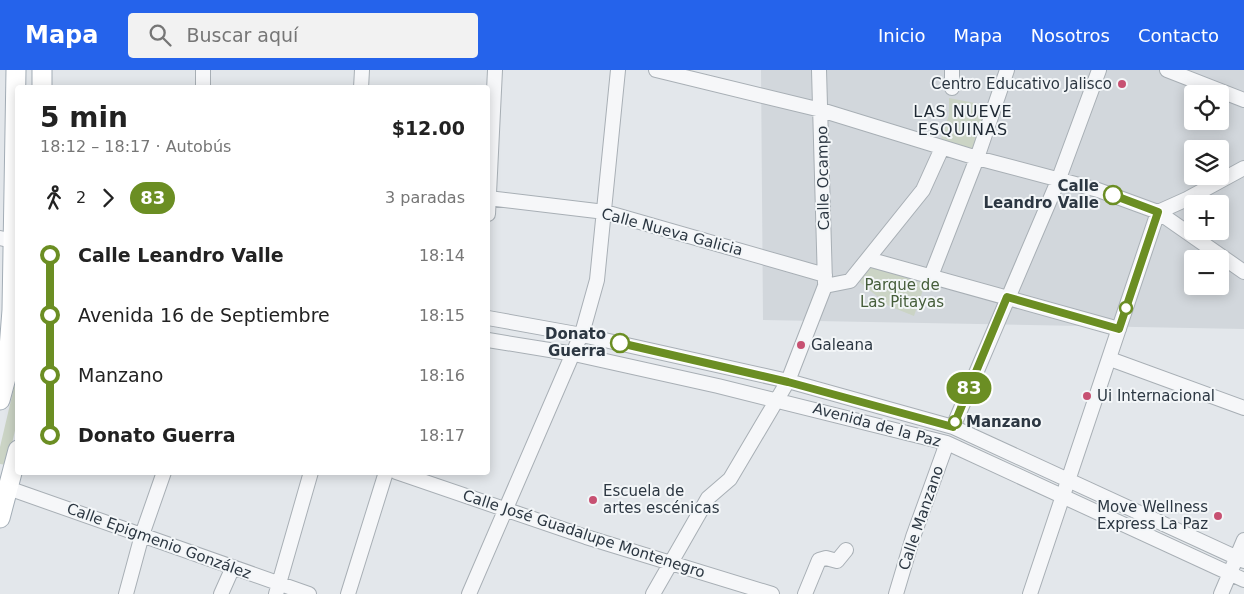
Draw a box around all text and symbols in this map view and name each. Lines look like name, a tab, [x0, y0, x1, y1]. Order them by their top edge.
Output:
search box	[128, 13, 478, 58]
text: Mapa	[25, 21, 98, 49]
icon: search	[146, 21, 174, 49]
text: Buscar aquí	[186, 24, 298, 46]
text: Inicio	[878, 25, 926, 46]
text: Mapa	[954, 25, 1003, 46]
text: Nosotros	[1031, 25, 1110, 46]
text: Contacto	[1138, 25, 1219, 46]
place label: Centro Educativo Jalisco	[931, 75, 1112, 93]
marker: Centro Educativo Jalisco	[1116, 78, 1128, 90]
map controls	[1184, 85, 1229, 295]
button: locate	[1184, 85, 1229, 130]
text: 5 min	[40, 101, 128, 134]
district label: LAS NUEVE ESQUINAS	[913, 102, 1013, 139]
text: $12.00	[392, 117, 465, 139]
street label: Calle Ocampo	[813, 126, 833, 230]
text: 18:12 – 18:17 · Autobús	[40, 137, 231, 156]
button: layers	[1184, 140, 1229, 185]
place label: Calle Leandro Valle	[983, 177, 1099, 212]
icon: walk	[40, 184, 68, 212]
icon: forward	[94, 184, 122, 212]
marker: Calle Leandro Valle	[1103, 185, 1123, 205]
text: 83	[140, 187, 165, 208]
text: 2	[76, 188, 86, 207]
text: 3 paradas	[385, 188, 465, 207]
button: +	[1184, 195, 1229, 240]
street label: Calle Nueva Galicia	[599, 204, 745, 260]
text: Calle Leandro Valle	[78, 244, 284, 266]
text: 18:14	[419, 246, 465, 265]
button: −	[1184, 250, 1229, 295]
park label: Parque de Las Pitayas	[860, 276, 944, 311]
unlabelled marker	[1119, 301, 1133, 315]
text: Avenida 16 de Septiembre	[78, 304, 330, 326]
text: 18:15	[419, 306, 465, 325]
place label: Donato Guerra	[545, 325, 606, 360]
marker: Donato Guerra	[610, 333, 630, 353]
place label: Galeana	[811, 336, 873, 354]
marker: Galeana	[795, 339, 807, 351]
text: Manzano	[78, 364, 163, 386]
text: 18:16	[419, 366, 465, 385]
line badge: 83	[946, 372, 992, 404]
text: 83	[956, 377, 982, 398]
place label: Ui Internacional	[1097, 387, 1215, 405]
marker: Ui Internacional	[1081, 390, 1093, 402]
street label: Avenida de la Paz	[811, 399, 943, 451]
place label: Manzano	[966, 413, 1042, 431]
marker: Manzano	[948, 415, 962, 429]
text: Donato Guerra	[78, 424, 236, 446]
text: 18:17	[419, 426, 465, 445]
street label: Calle Manzano	[895, 463, 947, 573]
place label: Escuela de artes escénicas	[603, 482, 720, 517]
street label: Calle José Guadalupe Montenegro	[461, 486, 707, 582]
marker: Escuela de artes escénicas	[587, 494, 599, 506]
place label: Move Wellness Express La Paz	[1097, 498, 1208, 533]
street label: Calle Epigmenio González	[64, 499, 254, 583]
marker: Move Wellness Express La Paz	[1212, 510, 1224, 522]

